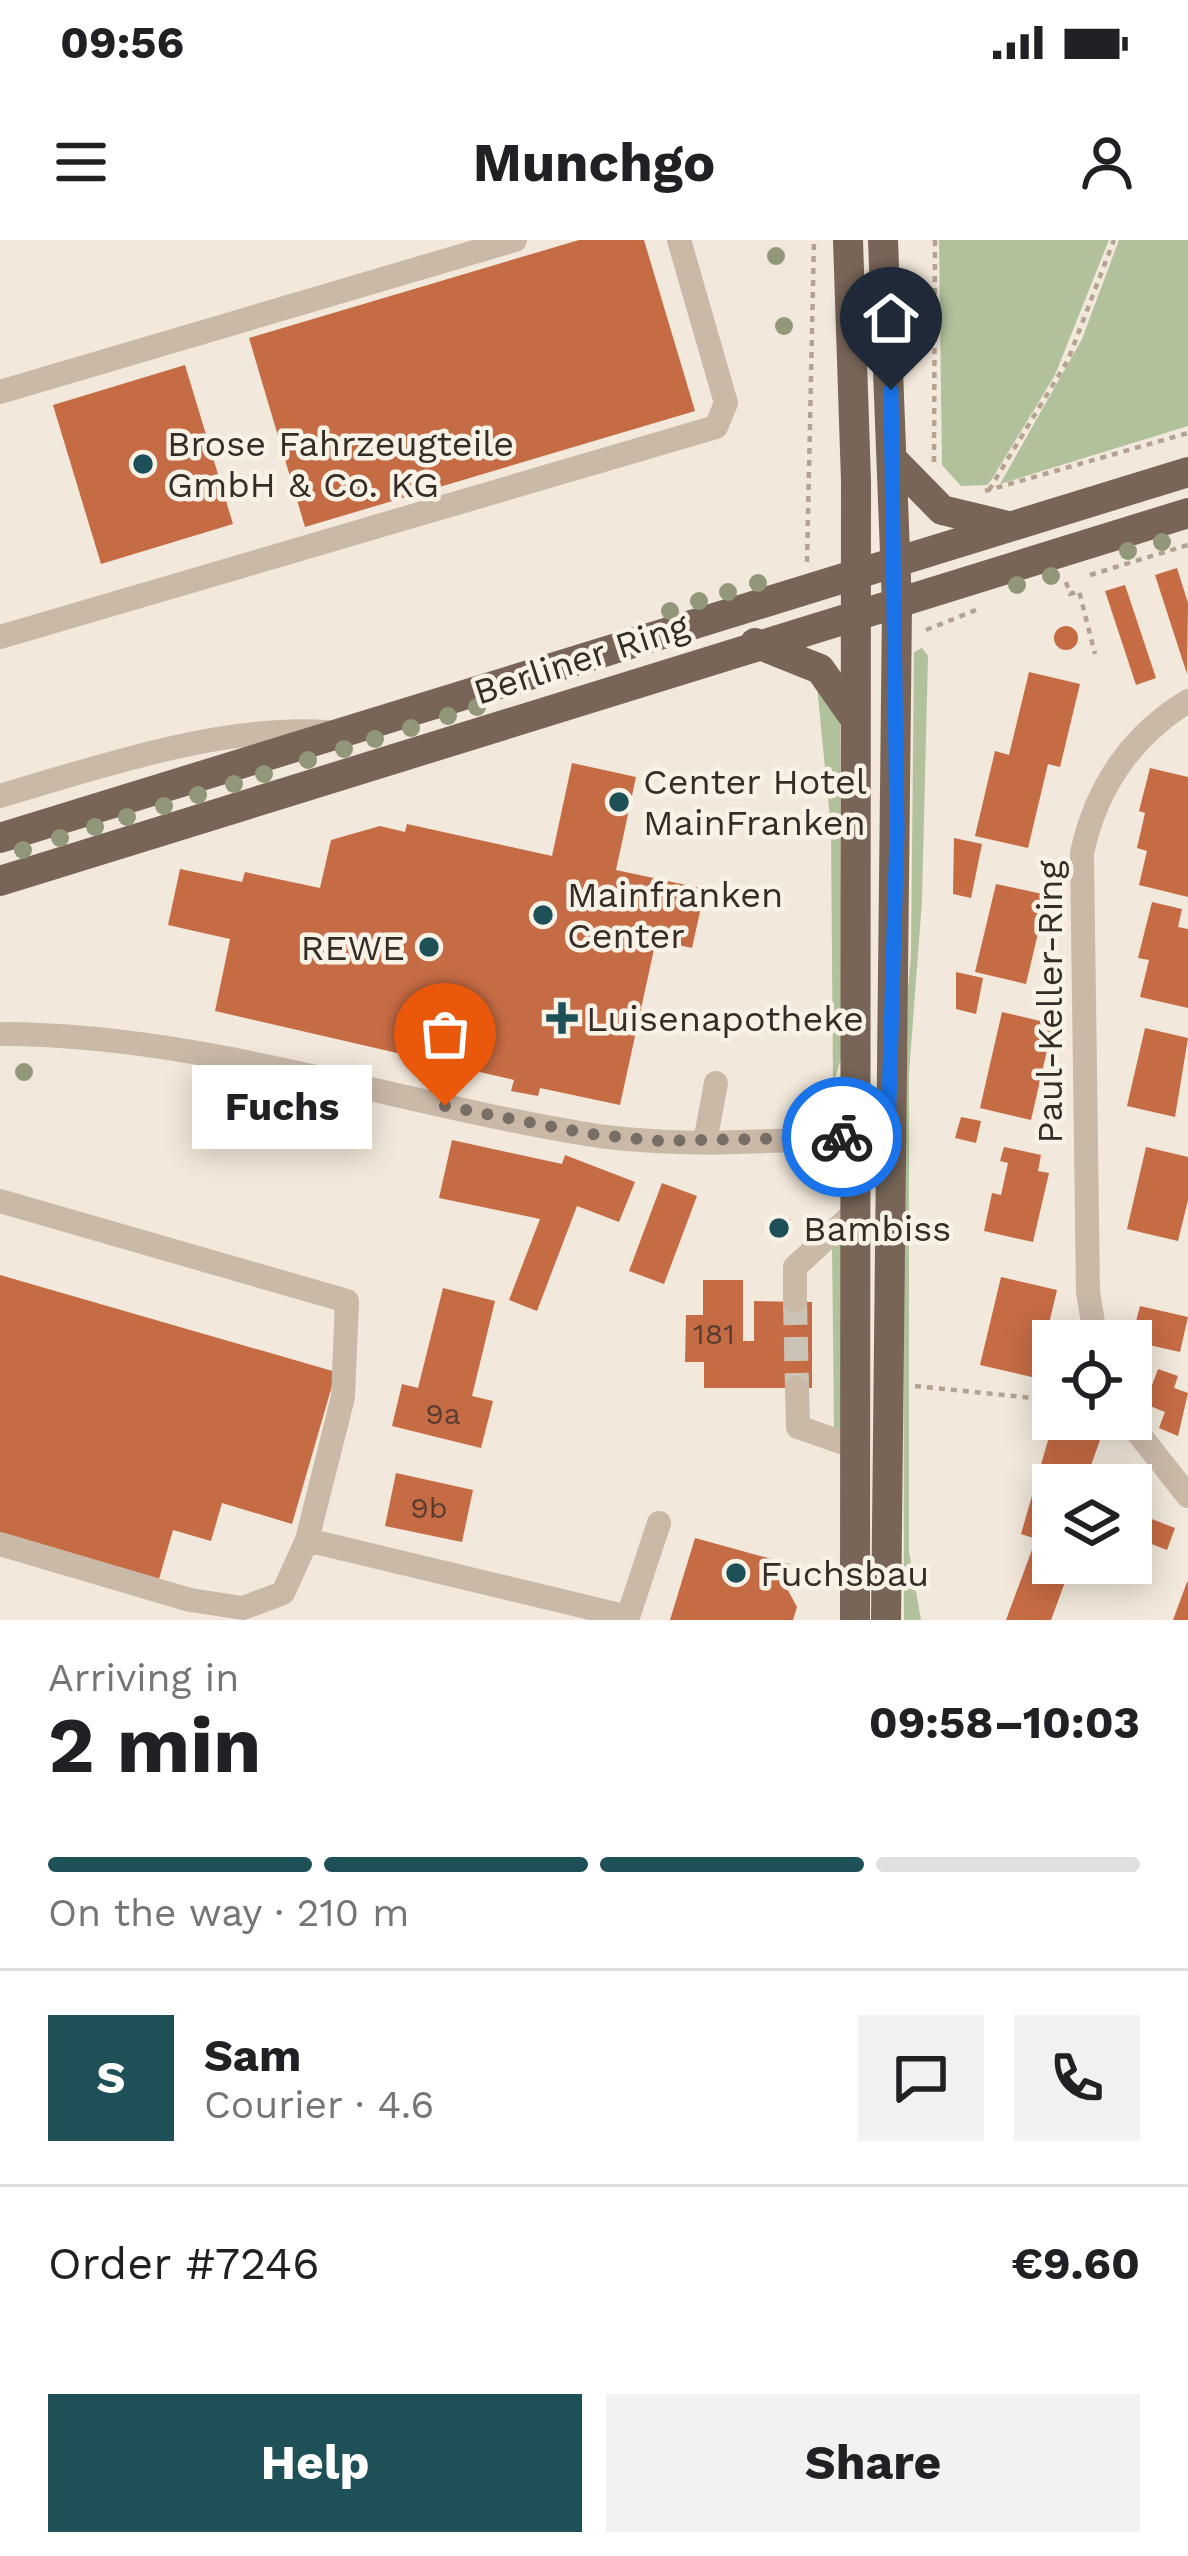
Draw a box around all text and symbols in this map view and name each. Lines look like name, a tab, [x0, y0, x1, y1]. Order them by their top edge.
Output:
text: 09:56	[60, 16, 184, 69]
icon: menu	[48, 129, 114, 195]
icon: person	[1074, 129, 1140, 195]
text: Munchgo	[473, 131, 715, 194]
pin	[840, 267, 942, 390]
icon: home	[858, 285, 924, 351]
place label: Brose Fahrzeugteile GmbH & Co. KG	[167, 423, 514, 506]
marker: Brose Fahrzeugteile GmbH & Co. KG	[130, 451, 156, 477]
street label: Berliner Ring	[469, 604, 695, 713]
place label: Center Hotel MainFranken	[643, 761, 867, 844]
marker: Center Hotel MainFranken	[606, 789, 632, 815]
street label: Paul-Keller-Ring	[1029, 860, 1071, 1144]
place label: Mainfranken Center	[567, 874, 783, 957]
marker: Mainfranken Center	[530, 902, 556, 928]
place label: REWE	[301, 927, 405, 969]
marker: REWE	[416, 934, 442, 960]
pin	[394, 983, 496, 1106]
place label: Luisenapotheke	[586, 998, 864, 1040]
icon: bag	[412, 1001, 478, 1067]
marker: Luisenapotheke	[549, 1005, 575, 1031]
callout: Fuchs	[193, 1064, 373, 1148]
courier	[782, 1077, 902, 1197]
text: Fuchs	[225, 1084, 339, 1129]
icon: bike	[809, 1104, 875, 1170]
place label: Bambiss	[803, 1208, 951, 1250]
marker: Bambiss	[766, 1215, 792, 1241]
house number: 181	[693, 1316, 735, 1351]
map controls	[1032, 1320, 1152, 1584]
button: locate	[1032, 1320, 1152, 1440]
house number: 9a	[425, 1396, 461, 1431]
button: layers	[1032, 1464, 1152, 1584]
house number: 9b	[410, 1490, 448, 1525]
place label: Fuchsbau	[760, 1553, 929, 1595]
marker: Fuchsbau	[723, 1560, 749, 1586]
text: Arriving in	[48, 1655, 239, 1700]
text: 09:58–10:03	[869, 1696, 1140, 1749]
text: 2 min	[48, 1699, 261, 1791]
text: On the way · 210 m	[48, 1890, 409, 1935]
button: chat	[858, 2015, 984, 2141]
button: phone	[1014, 2015, 1140, 2141]
text: Sam	[204, 2029, 301, 2082]
text: S	[96, 2051, 126, 2104]
text: Courier · 4.6	[204, 2082, 434, 2127]
text: Order #7246	[48, 2237, 320, 2290]
text: €9.60	[1011, 2237, 1140, 2290]
button: Help	[48, 2394, 582, 2532]
button: Share	[606, 2394, 1140, 2532]

